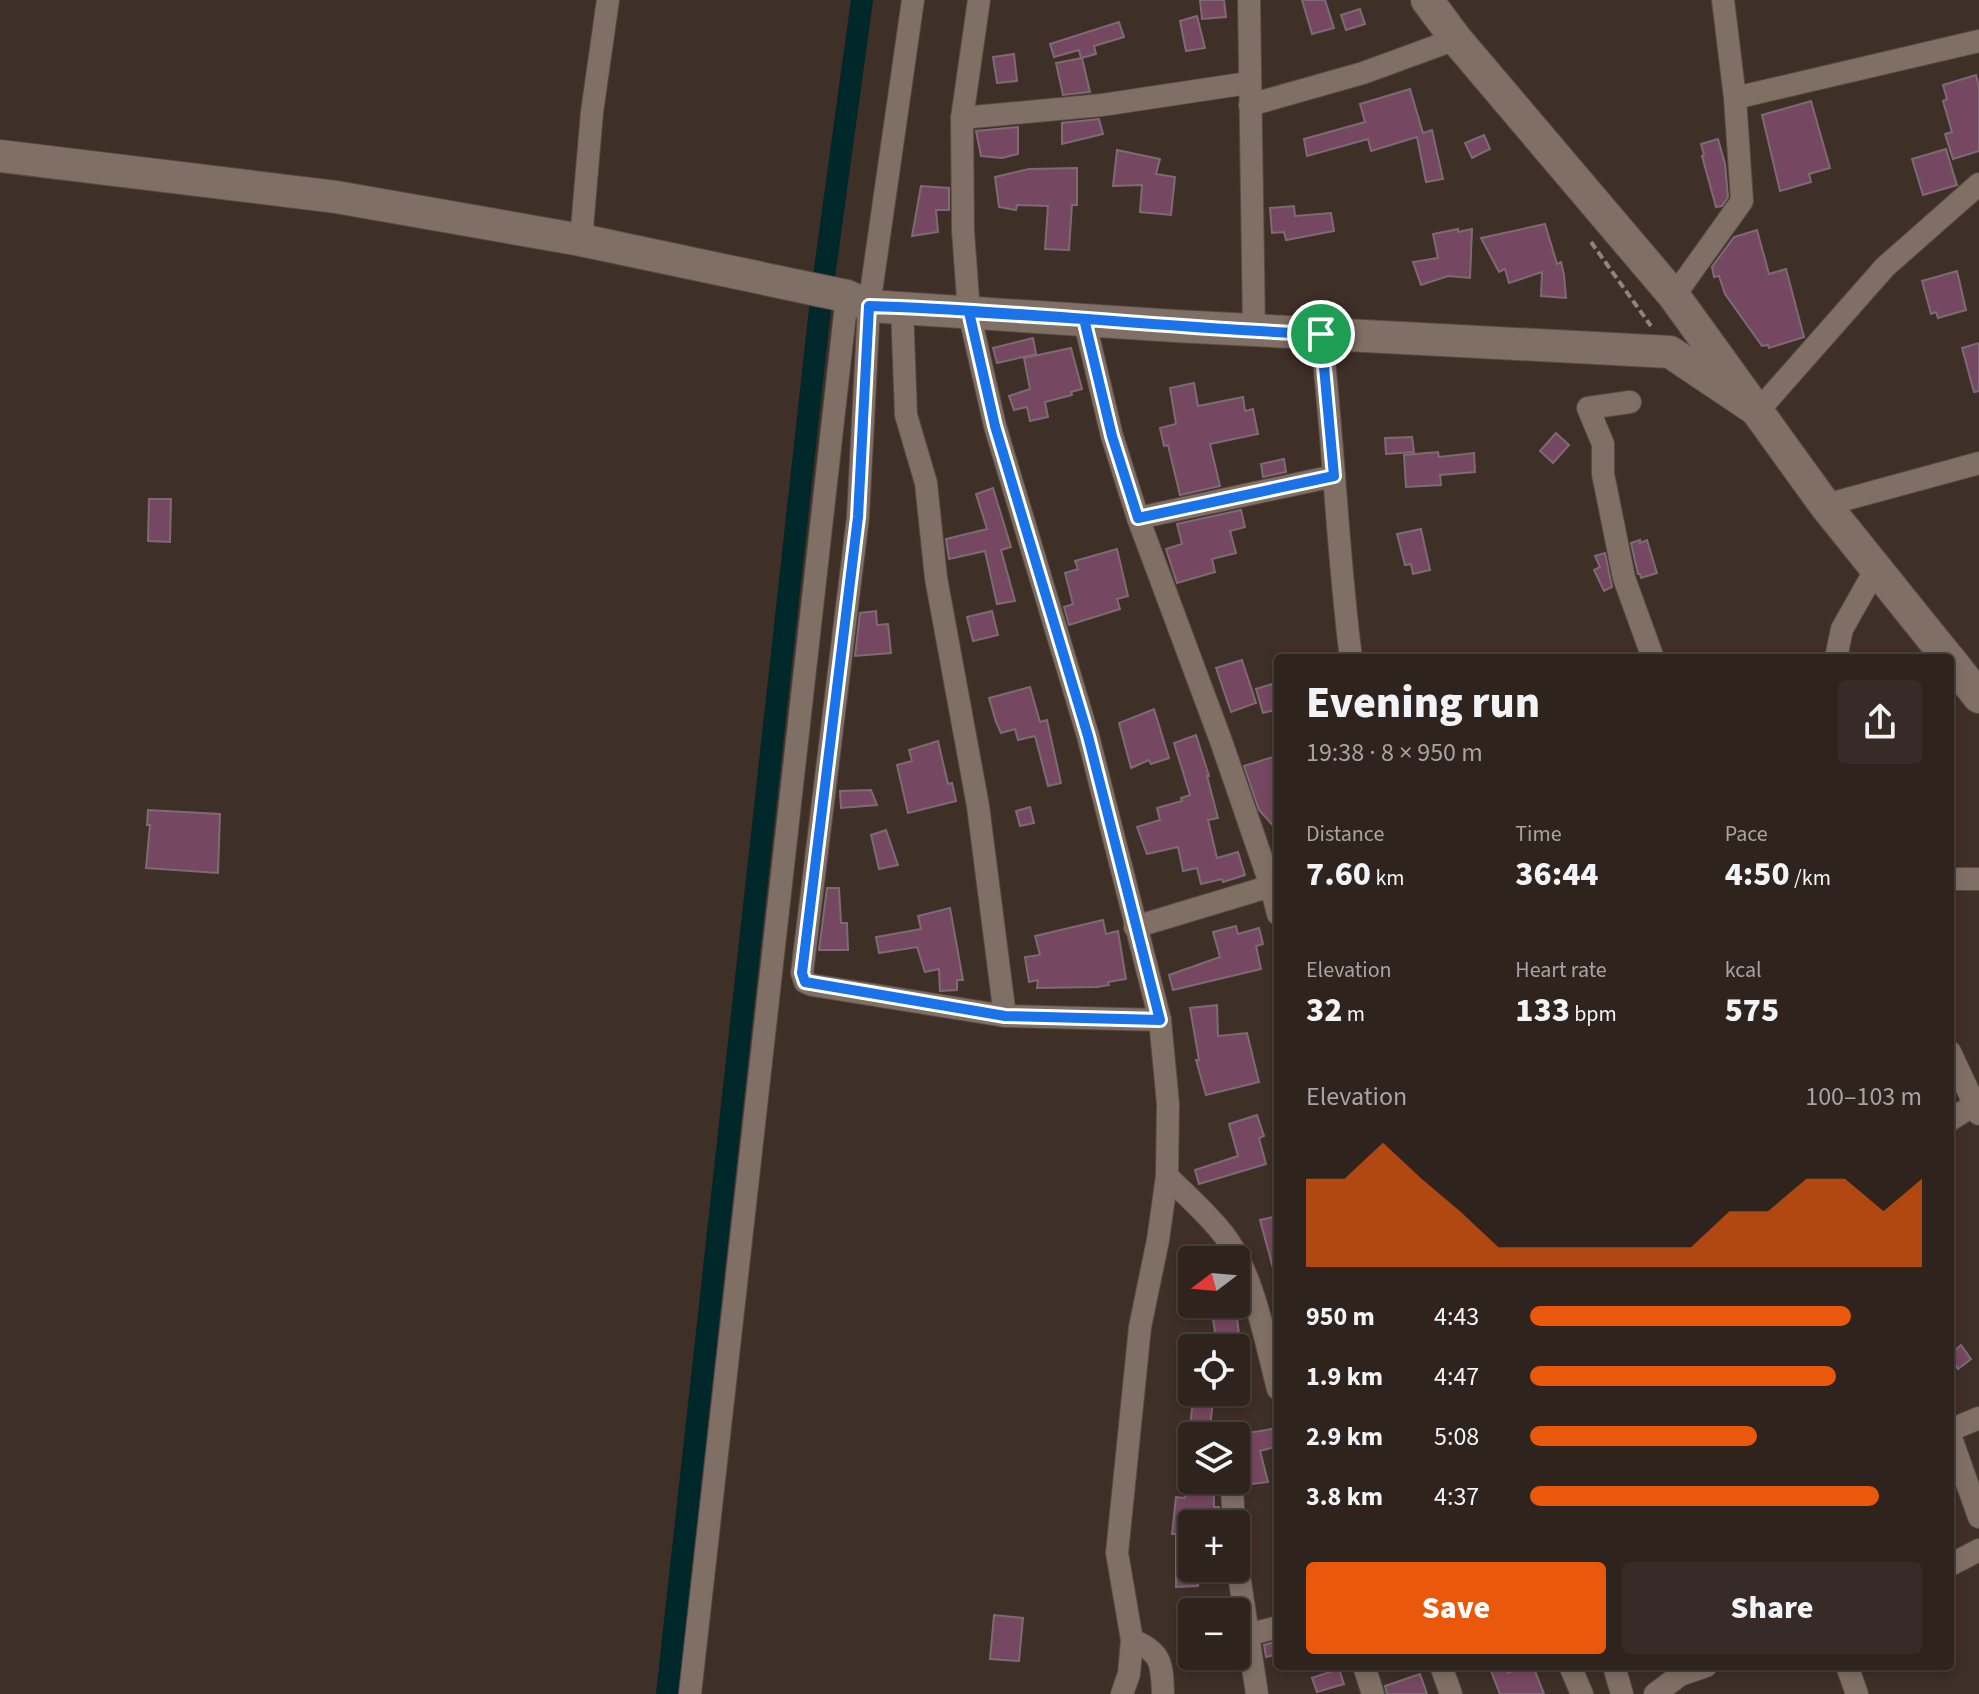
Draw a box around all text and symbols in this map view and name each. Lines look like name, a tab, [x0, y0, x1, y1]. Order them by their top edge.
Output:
pin	[1287, 300, 1355, 368]
icon: arrive	[1299, 312, 1343, 356]
text: Evening run	[1306, 672, 1540, 735]
button: share	[1838, 680, 1922, 764]
text: 19:38 · 8 × 950 m	[1306, 734, 1483, 771]
text: Distance	[1306, 818, 1384, 850]
text: Time	[1515, 818, 1562, 850]
text: Pace	[1725, 818, 1768, 850]
text: 7.60	[1306, 850, 1371, 899]
text: 36:44	[1515, 850, 1599, 899]
text: 4:50	[1725, 850, 1790, 899]
text: km	[1371, 862, 1405, 894]
text: /km	[1790, 862, 1831, 894]
text: Elevation	[1306, 954, 1392, 986]
text: Heart rate	[1515, 954, 1607, 986]
text: kcal	[1725, 954, 1762, 986]
text: 32	[1306, 986, 1342, 1035]
text: 133	[1515, 986, 1570, 1035]
text: 575	[1725, 986, 1779, 1035]
text: m	[1342, 998, 1365, 1030]
text: bpm	[1570, 998, 1617, 1030]
text: Elevation	[1306, 1078, 1407, 1115]
text: 100–103 m	[1805, 1078, 1922, 1115]
north arrow	[1178, 1246, 1250, 1318]
map controls	[1178, 1246, 1250, 1670]
text: 950 m	[1306, 1298, 1375, 1335]
text: 4:43	[1434, 1298, 1479, 1335]
button: locate	[1178, 1334, 1250, 1406]
text: 1.9 km	[1306, 1358, 1383, 1395]
text: 4:47	[1434, 1358, 1479, 1395]
text: 2.9 km	[1306, 1418, 1383, 1455]
text: 5:08	[1434, 1418, 1479, 1455]
button: layers	[1178, 1422, 1250, 1494]
text: 3.8 km	[1306, 1478, 1383, 1515]
text: 4:37	[1434, 1478, 1479, 1515]
button: +	[1178, 1510, 1250, 1582]
button: Save	[1306, 1562, 1606, 1654]
button: Share	[1622, 1562, 1922, 1654]
button: −	[1178, 1598, 1250, 1670]

